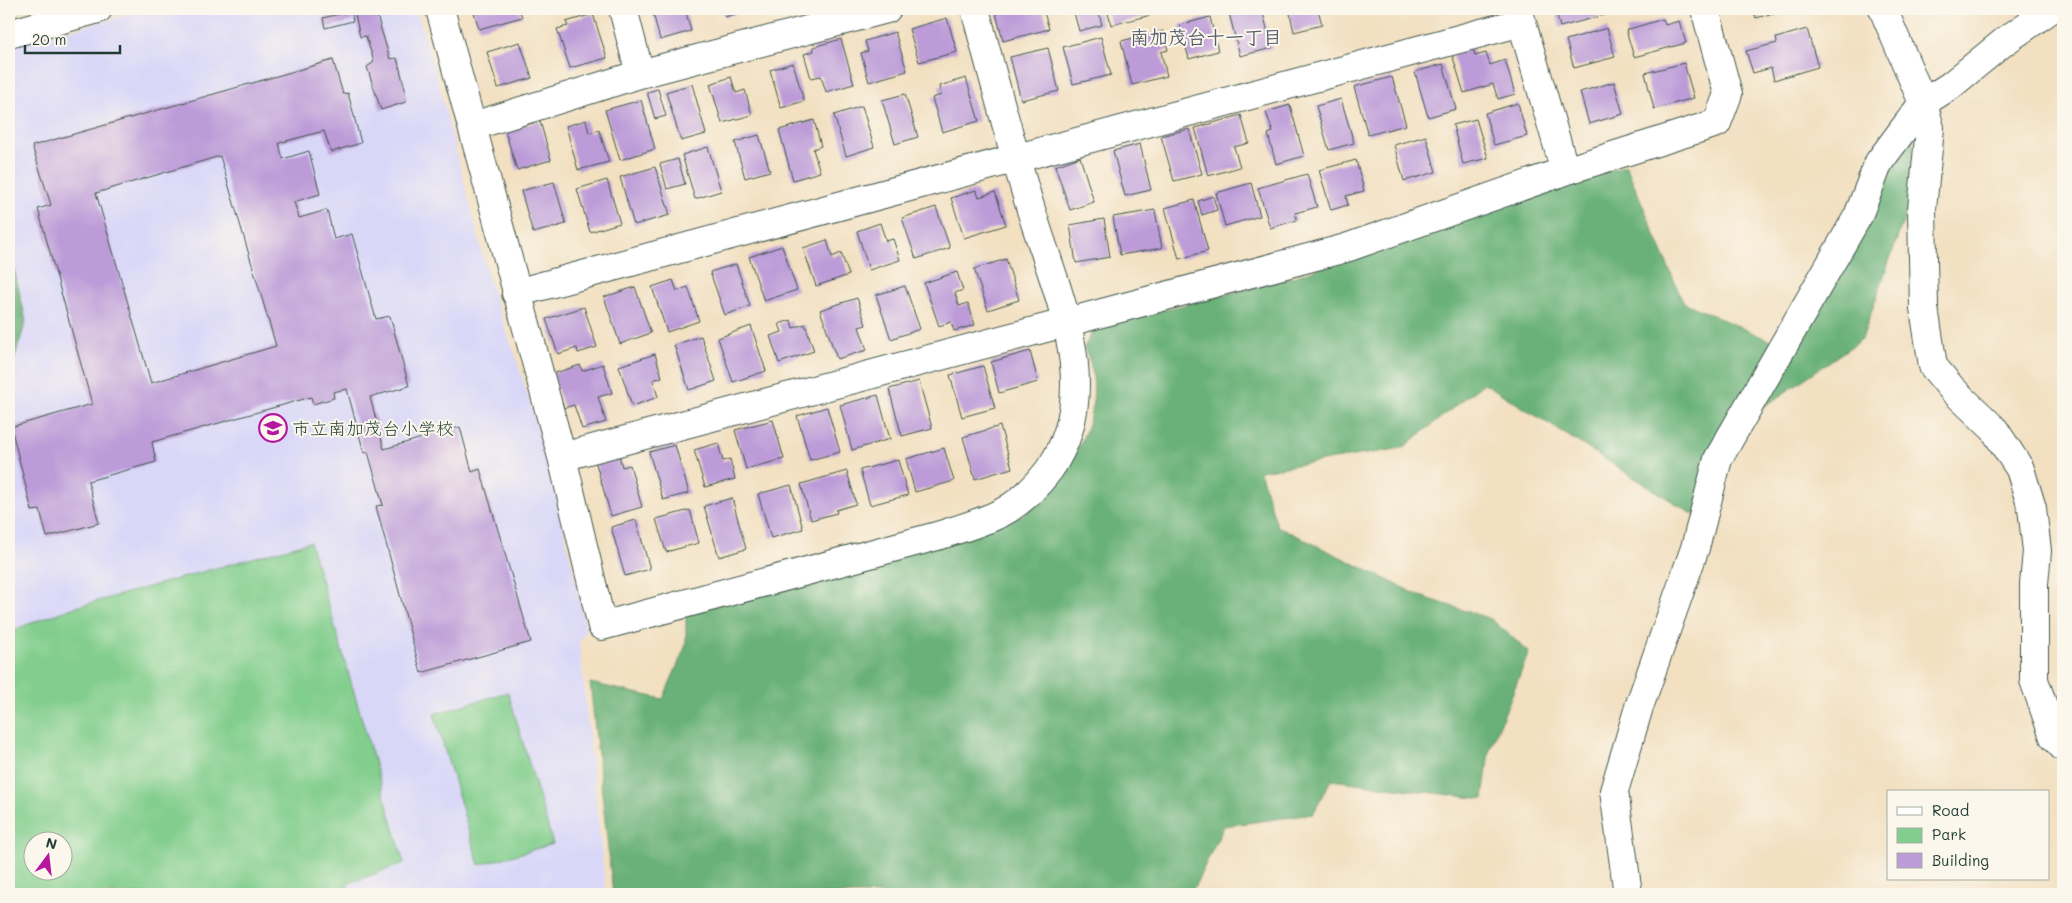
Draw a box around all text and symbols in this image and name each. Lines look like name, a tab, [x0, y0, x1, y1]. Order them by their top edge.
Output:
scale bar	[25, 22, 120, 54]
district label: 南加茂台十一丁目	[1130, 24, 1282, 49]
text: 20 m	[32, 29, 66, 49]
school or university icon: 市立南加茂台小学校	[258, 413, 288, 443]
place label: 市立南加茂台小学校	[292, 416, 454, 440]
legend	[1887, 790, 2050, 880]
text: Road	[1932, 800, 1969, 820]
text: Park	[1932, 824, 1966, 844]
north arrow	[22, 830, 72, 880]
text: N	[44, 832, 59, 854]
text: Building	[1932, 850, 1989, 870]

